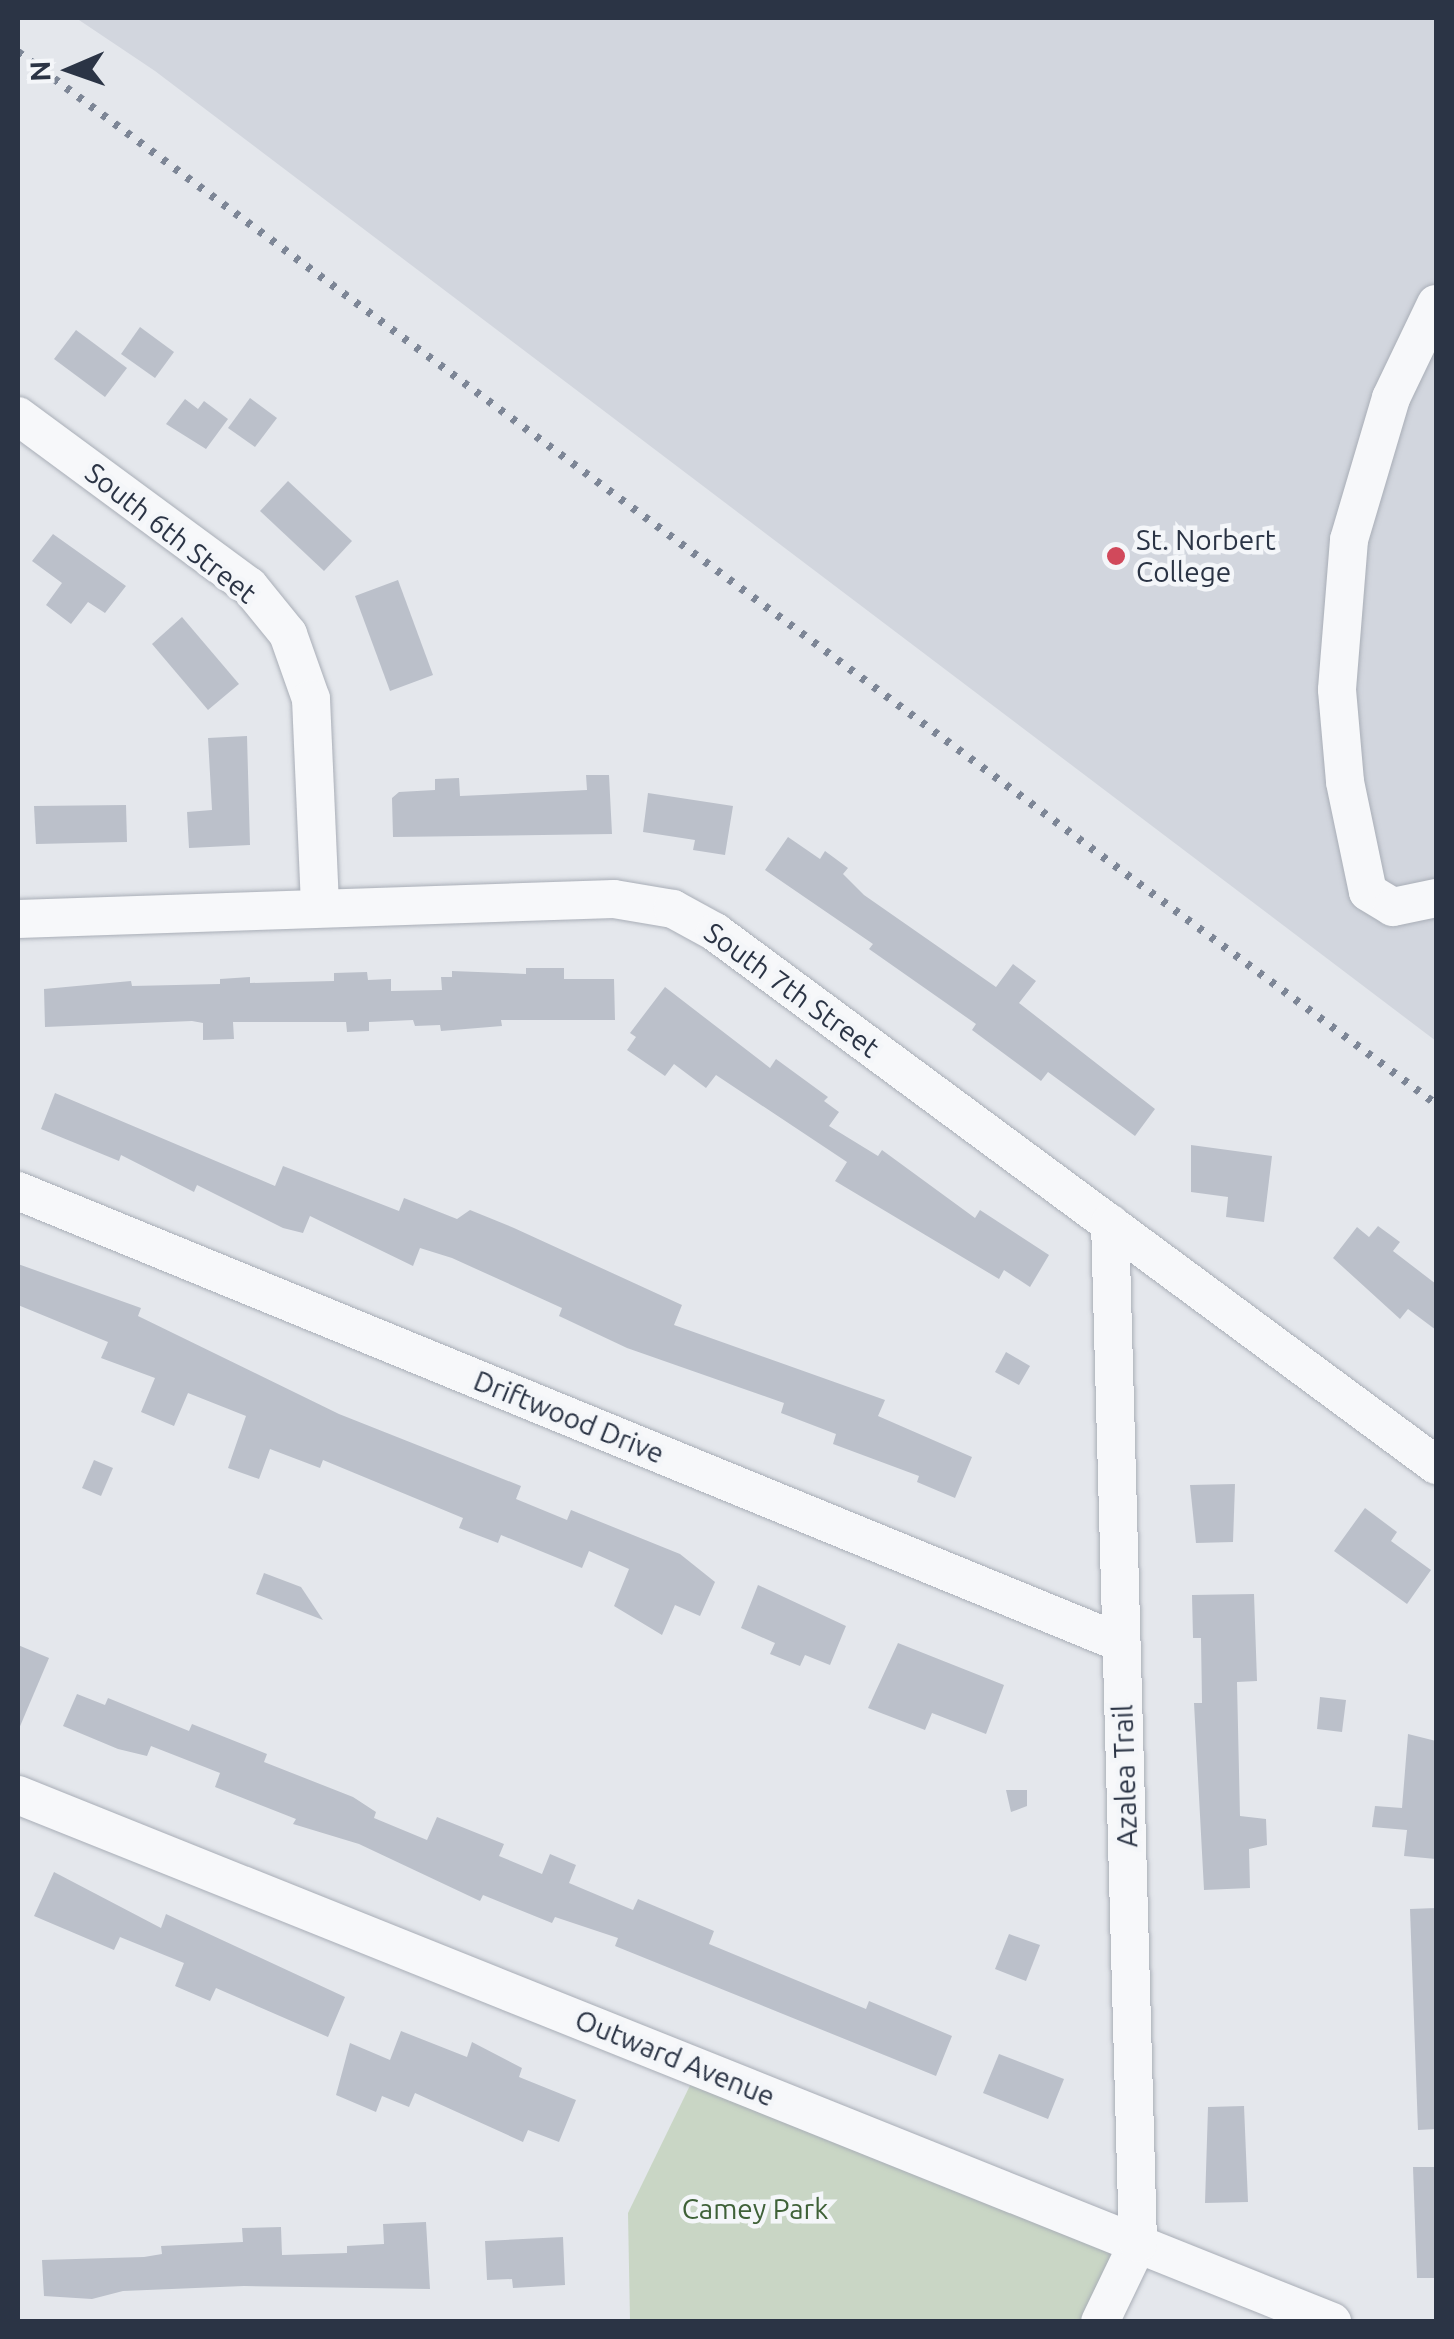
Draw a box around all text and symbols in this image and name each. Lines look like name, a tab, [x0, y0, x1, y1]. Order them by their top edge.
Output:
north arrow	[20, 20, 120, 120]
text: N	[24, 60, 55, 82]
street label: South 6th Street	[79, 456, 263, 610]
place label: St. Norbert College	[1136, 523, 1276, 589]
marker: St. Norbert College	[1105, 545, 1127, 567]
street label: South 7th Street	[698, 915, 886, 1065]
street label: Driftwood Drive	[469, 1364, 669, 1470]
street label: Azalea Trail	[1106, 1704, 1144, 1848]
street label: Outward Avenue	[570, 2003, 780, 2113]
park label: Camey Park	[682, 2192, 828, 2226]

